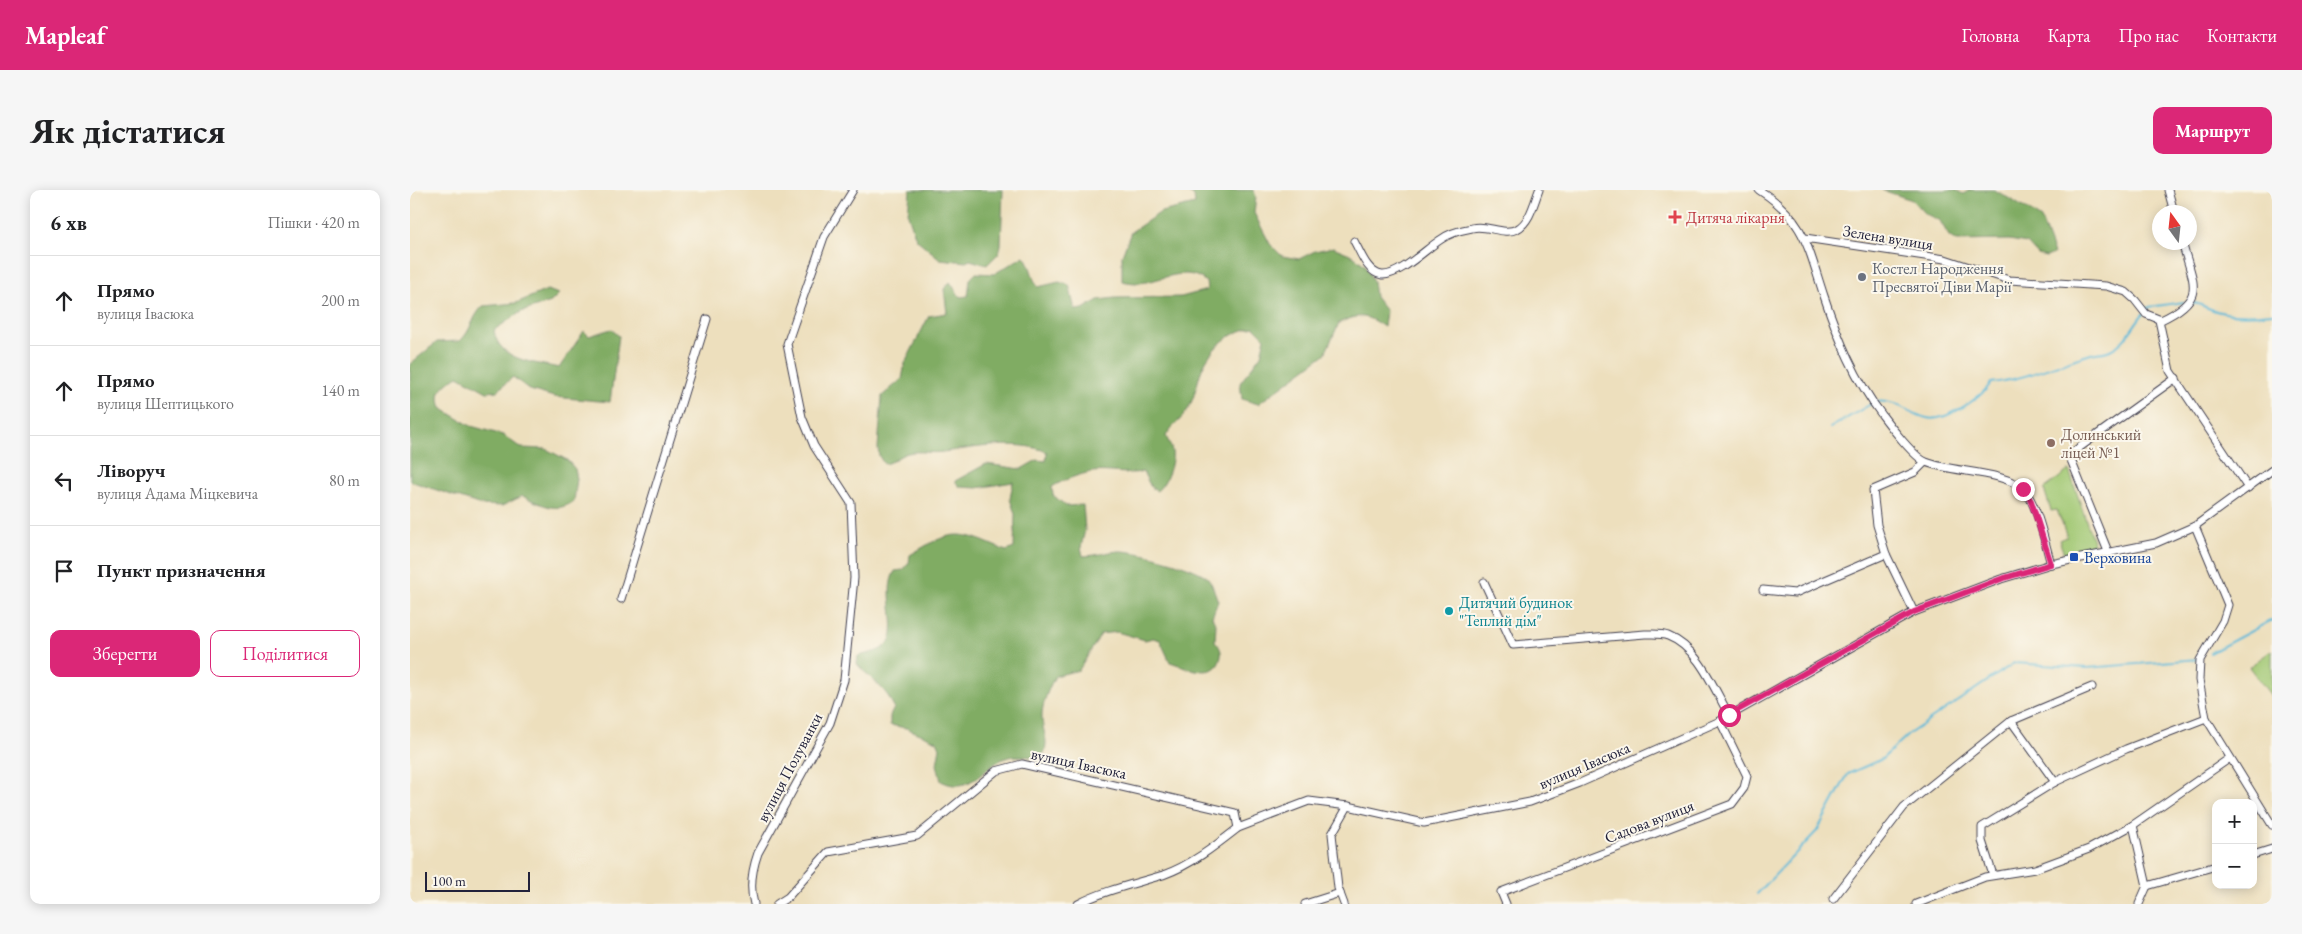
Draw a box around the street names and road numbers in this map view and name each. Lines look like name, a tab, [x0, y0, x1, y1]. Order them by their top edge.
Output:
street label: Зелена вулиця	[1841, 220, 1934, 255]
street label: вулиця Полуванки	[752, 708, 827, 826]
street label: вулиця Івасюка	[1535, 737, 1634, 794]
street label: вулиця Івасюка	[1029, 743, 1129, 784]
street label: Садова вулиця	[1602, 795, 1697, 848]

